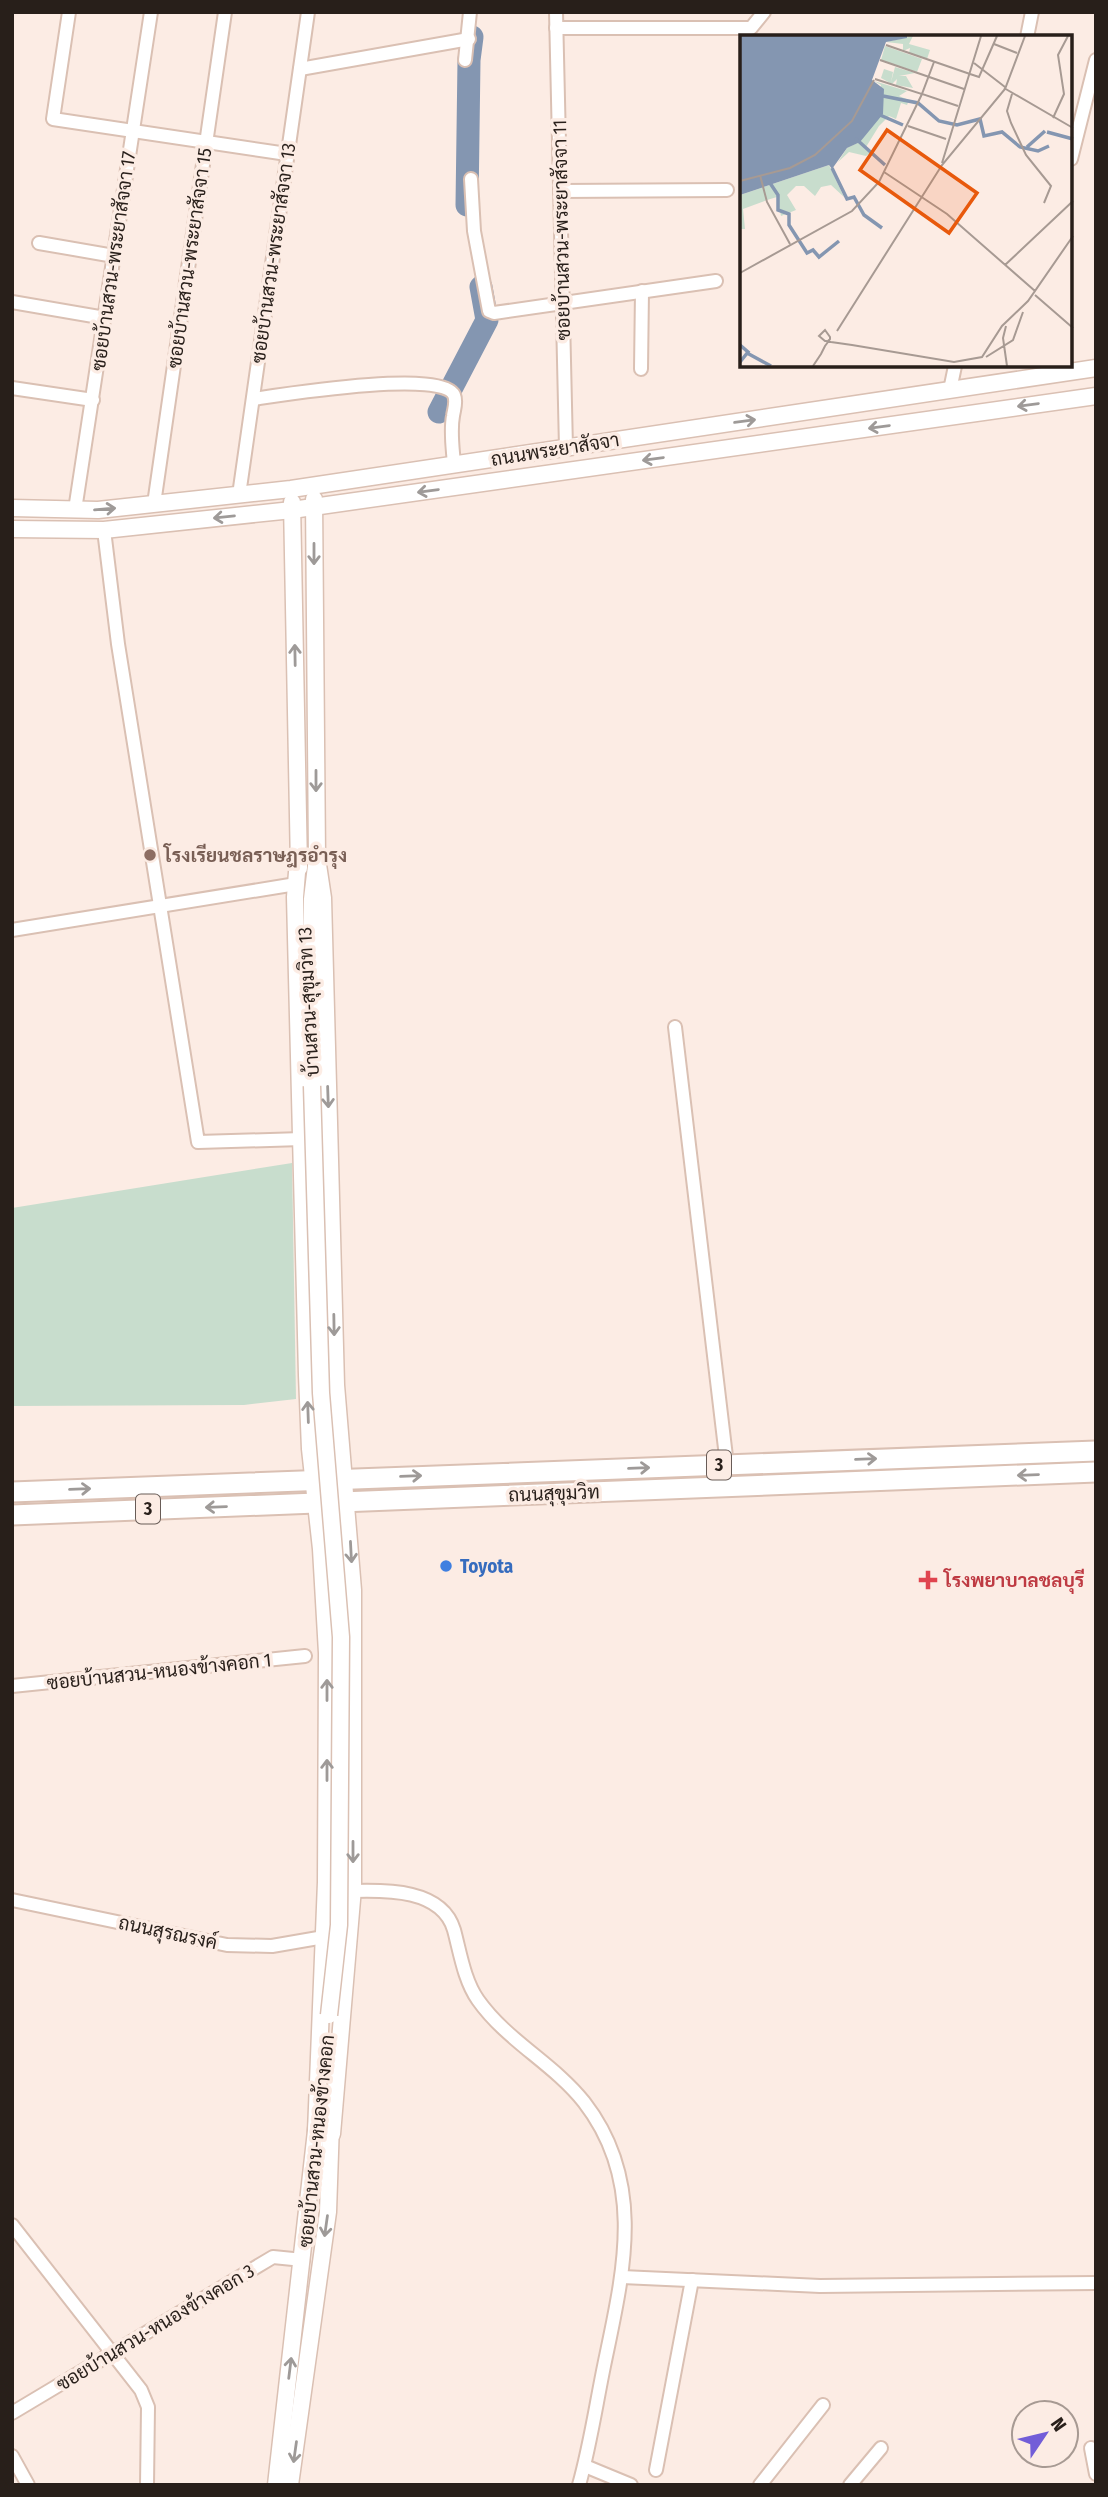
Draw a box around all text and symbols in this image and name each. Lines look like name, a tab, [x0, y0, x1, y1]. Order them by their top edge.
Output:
inset map	[740, 35, 1073, 368]
street label: ซอยบ้านสวน-พระยาสัจจา 11	[548, 119, 575, 341]
street label: ซอยบ้านสวน-พระยาสัจจา 13	[247, 142, 300, 365]
street label: ซอยบ้านสวน-พระยาสัจจา 15	[163, 146, 216, 370]
street label: ซอยบ้านสวน-พระยาสัจจา 17	[87, 150, 140, 372]
one-way arrow	[1017, 399, 1040, 412]
one-way arrow	[733, 414, 755, 427]
one-way arrow	[868, 421, 890, 434]
street label: ถนนพระยาสัจจา	[489, 428, 621, 471]
one-way arrow	[642, 453, 665, 466]
one-way arrow	[417, 485, 440, 498]
one-way arrow	[93, 502, 116, 515]
one-way arrow	[213, 511, 236, 524]
one-way arrow	[307, 542, 321, 565]
one-way arrow	[288, 644, 302, 667]
one-way arrow	[309, 770, 323, 793]
place label: โรงเรียนชลราษฎรอำรุง	[163, 843, 347, 870]
marker: โรงเรียนชลราษฎรอำรุง	[142, 847, 158, 863]
street label: บ้านสวน-สุขุมวิท 13	[293, 926, 325, 1078]
one-way arrow	[321, 1086, 334, 1109]
one-way arrow	[328, 1313, 341, 1336]
one-way arrow	[302, 1401, 315, 1424]
road number: 3	[707, 1450, 731, 1480]
one-way arrow	[854, 1453, 877, 1466]
one-way arrow	[627, 1461, 650, 1474]
one-way arrow	[1016, 1468, 1039, 1481]
one-way arrow	[400, 1470, 423, 1483]
street label: ถนนสุขุมวิท	[508, 1480, 600, 1508]
one-way arrow	[69, 1483, 92, 1496]
road number: 3	[136, 1494, 160, 1524]
one-way arrow	[204, 1500, 227, 1513]
one-way arrow	[344, 1540, 357, 1563]
place label: Toyota	[460, 1555, 513, 1578]
marker: Toyota	[438, 1558, 454, 1574]
place label: โรงพยาบาลชลบุรี	[943, 1568, 1084, 1595]
marker: โรงพยาบาลชลบุรี	[918, 1570, 938, 1590]
street label: ซอยบ้านสวน-หนองข้างคอก 1	[46, 1648, 272, 1695]
one-way arrow	[320, 1678, 334, 1701]
one-way arrow	[320, 1759, 334, 1782]
one-way arrow	[346, 1841, 360, 1864]
street label: ถนนสุรณรงค์	[116, 1910, 220, 1955]
street label: ซอยบ้านสวน-หนองข้างคอก	[294, 2034, 339, 2249]
one-way arrow	[319, 2214, 332, 2237]
street label: ซอยบ้านสวน-หนองข้างคอก 3	[52, 2259, 258, 2396]
one-way arrow	[283, 2357, 296, 2380]
north arrow	[1010, 2399, 1080, 2469]
text: N	[1046, 2413, 1071, 2436]
one-way arrow	[288, 2440, 301, 2462]

